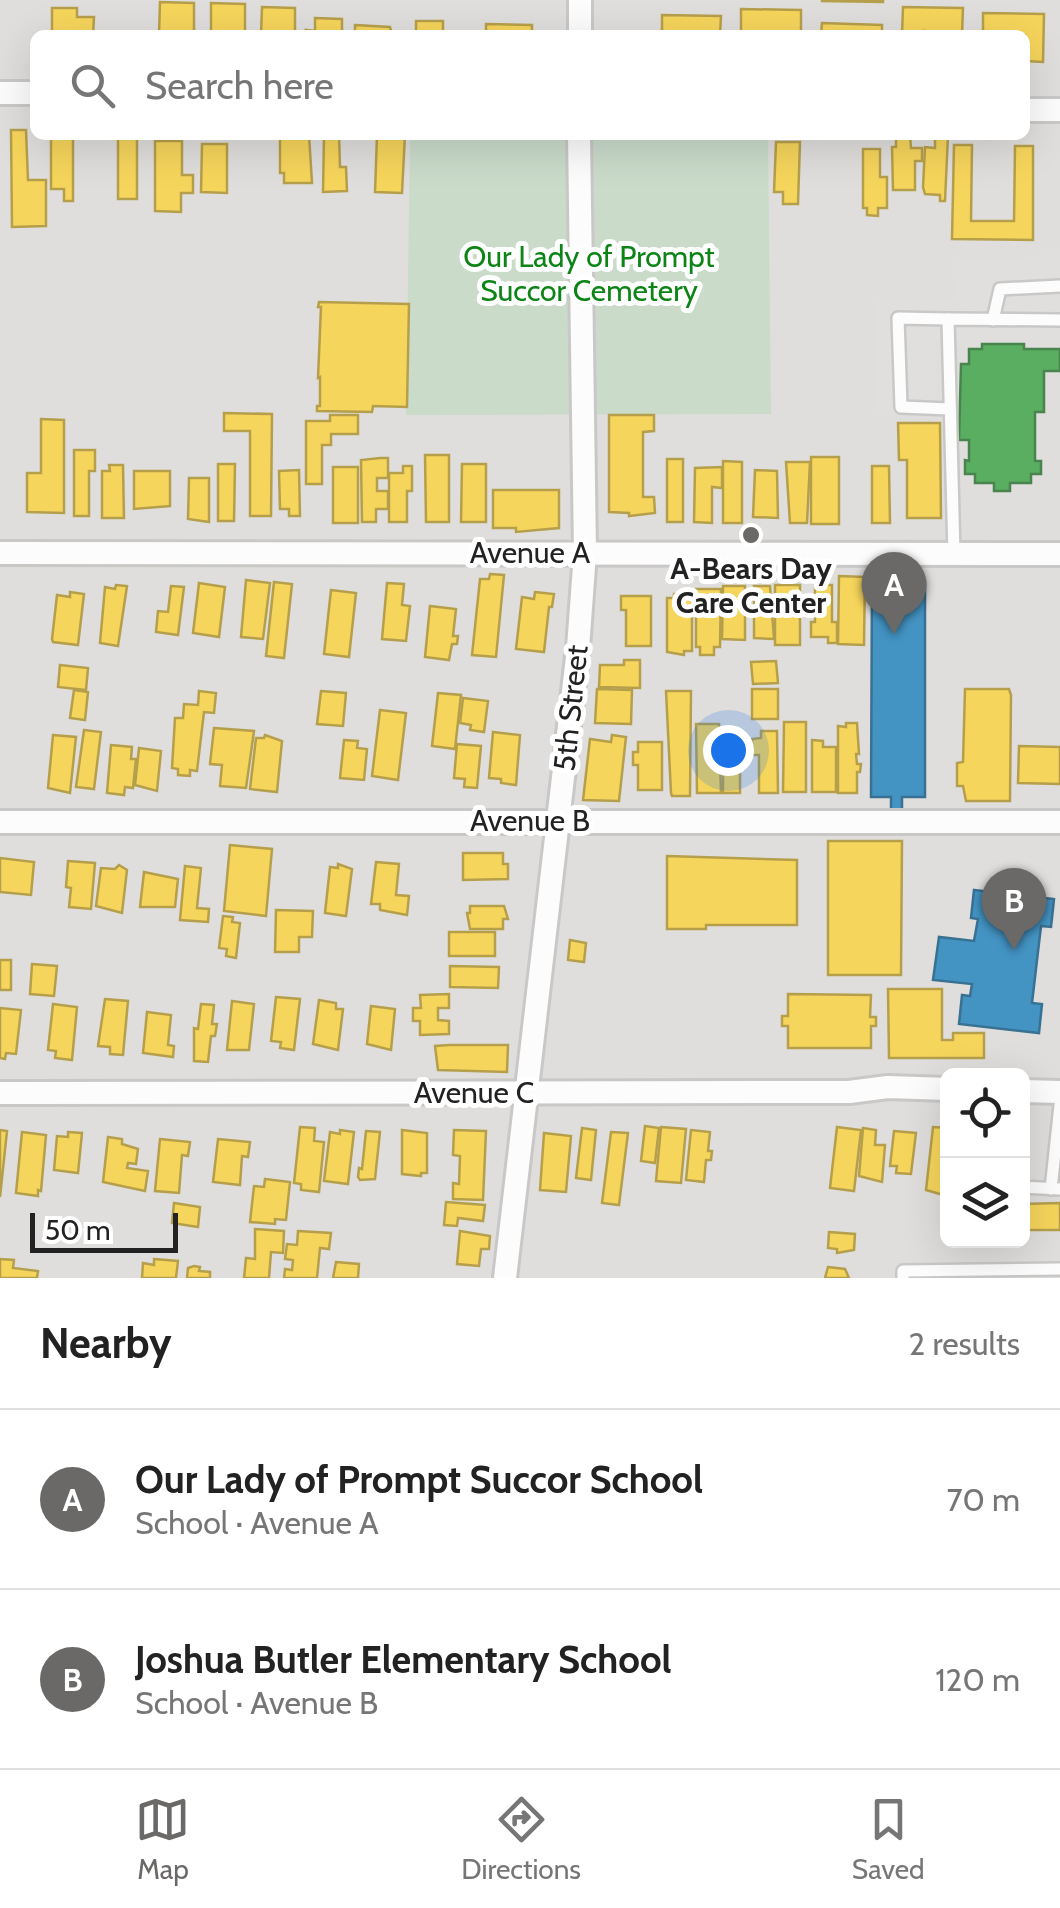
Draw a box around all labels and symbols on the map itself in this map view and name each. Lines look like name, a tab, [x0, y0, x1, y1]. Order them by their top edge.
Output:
park label: Our Lady of Prompt Succor Cemetery	[463, 238, 715, 309]
marker: A-Bears Day Care Center	[740, 524, 762, 546]
street label: Avenue A	[470, 534, 591, 571]
place label: A-Bears Day Care Center	[670, 550, 833, 621]
pin: A	[862, 552, 926, 634]
street label: 5th Street	[545, 643, 596, 773]
your location	[703, 725, 754, 776]
street label: Avenue B	[470, 802, 590, 839]
pin: B	[982, 868, 1046, 950]
street label: Avenue C	[414, 1074, 534, 1111]
scale bar	[30, 1208, 178, 1252]

